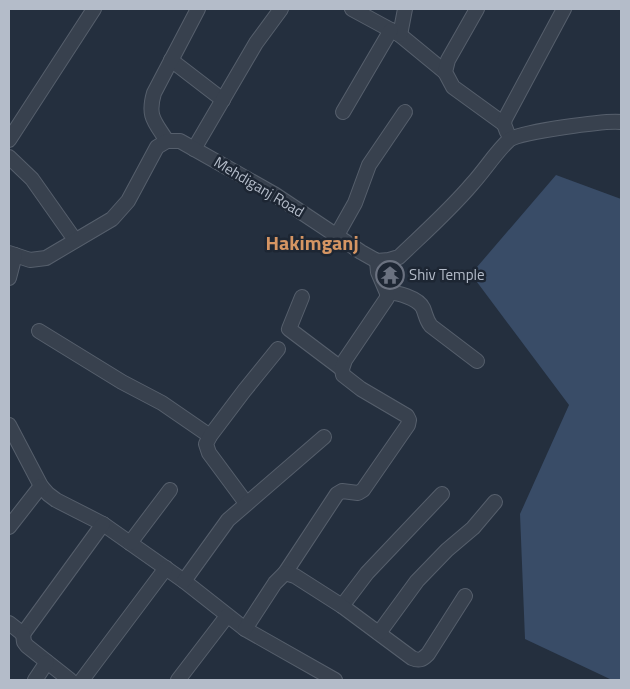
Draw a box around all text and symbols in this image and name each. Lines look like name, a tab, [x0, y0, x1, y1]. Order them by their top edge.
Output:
street label: Mehdiganj Road	[210, 151, 309, 223]
district label: Hakimganj	[265, 227, 359, 258]
temple icon: Shiv Temple	[375, 260, 405, 290]
place label: Shiv Temple	[409, 263, 485, 286]

